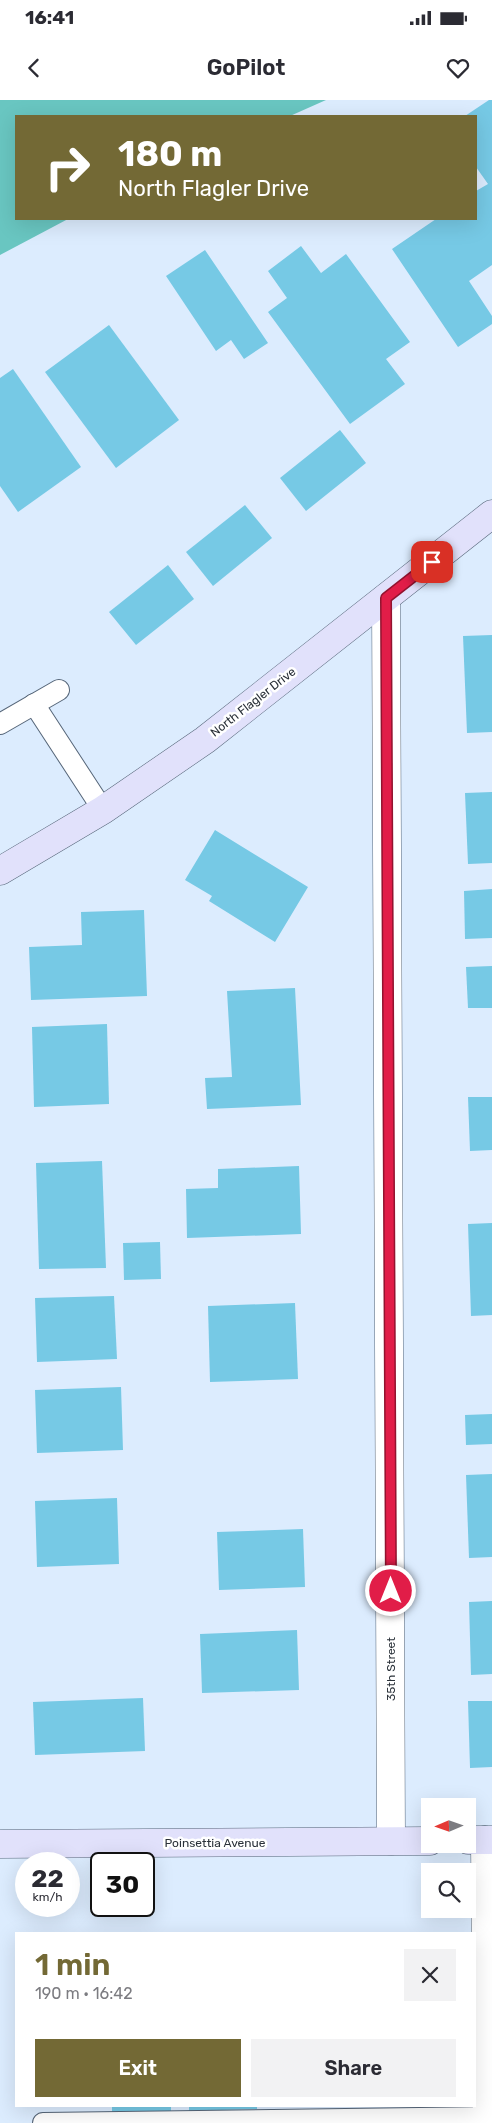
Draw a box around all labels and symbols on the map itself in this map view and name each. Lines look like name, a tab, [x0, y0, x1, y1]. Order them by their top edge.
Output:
pin	[411, 541, 453, 583]
street label: North Flagler Drive	[208, 664, 299, 740]
position arrow	[364, 1564, 416, 1616]
street label: 35th Street	[384, 1637, 398, 1701]
north arrow	[421, 1798, 476, 1852]
street label: Poinsettia Avenue	[164, 1836, 266, 1850]
speed limit sign: 30	[90, 1852, 155, 1917]

